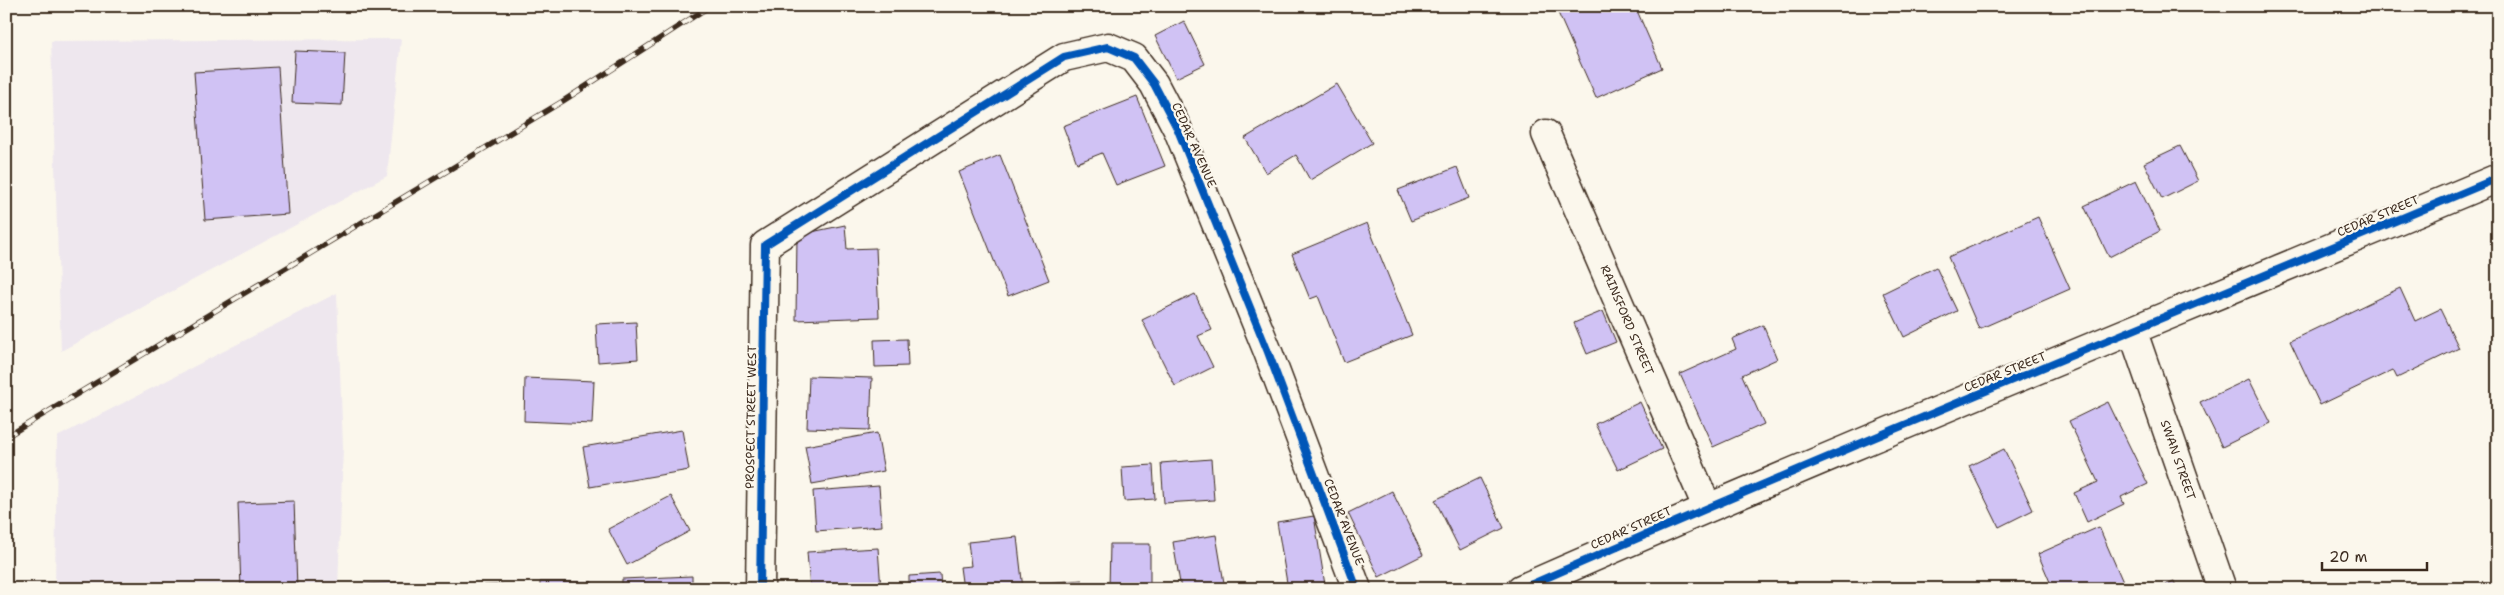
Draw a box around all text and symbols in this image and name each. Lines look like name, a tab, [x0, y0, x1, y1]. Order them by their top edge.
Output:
street label: CEDAR AVENUE	[1168, 100, 1220, 190]
street label: CEDAR STREET	[2335, 191, 2422, 240]
street label: RAINSFORD STREET	[1597, 263, 1658, 378]
street label: PROSPECT STREET WEST	[742, 344, 760, 489]
street label: CEDAR STREET	[1961, 348, 2049, 396]
street label: SWAN STREET	[2157, 418, 2199, 503]
street label: CEDAR AVENUE	[1320, 476, 1368, 568]
street label: CEDAR STREET	[1588, 503, 1675, 553]
scale bar	[2322, 540, 2426, 572]
text: 20 m	[2329, 547, 2368, 567]

